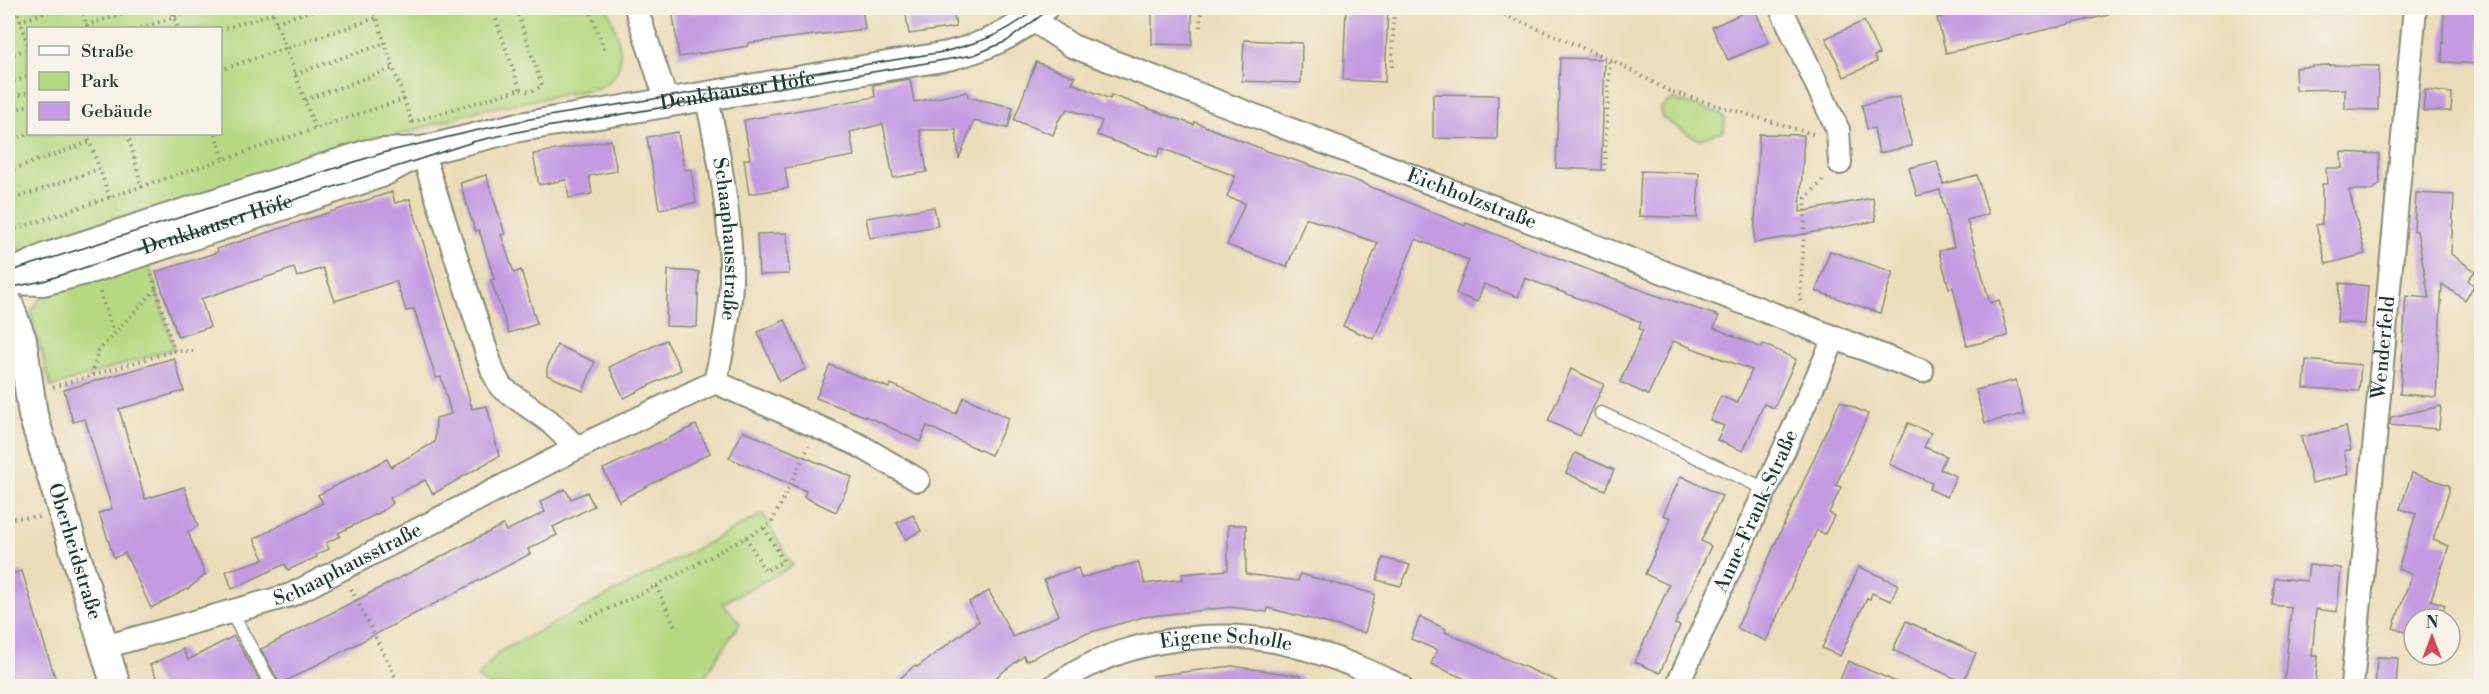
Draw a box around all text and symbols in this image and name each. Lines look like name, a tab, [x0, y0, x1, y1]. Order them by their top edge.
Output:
legend	[27, 27, 222, 135]
text: Straße	[81, 40, 134, 63]
street label: Denkhauser Höfe	[658, 66, 817, 116]
text: Park	[81, 70, 120, 93]
text: Gebäude	[81, 100, 152, 123]
street label: Schaaphausstraße	[707, 156, 744, 322]
street label: Eichholzstraße	[1403, 163, 1540, 235]
street label: Denkhauser Höfe	[139, 189, 296, 261]
street label: Wenderfeld	[2366, 294, 2401, 401]
street label: Anne-Frank-Straße	[1708, 426, 1804, 597]
street label: Oberheidstraße	[42, 480, 107, 623]
street label: Schaaphausstraße	[270, 517, 426, 612]
north arrow	[2402, 607, 2462, 667]
text: N	[2426, 613, 2439, 633]
street label: Eigene Scholle	[1158, 624, 1295, 657]

